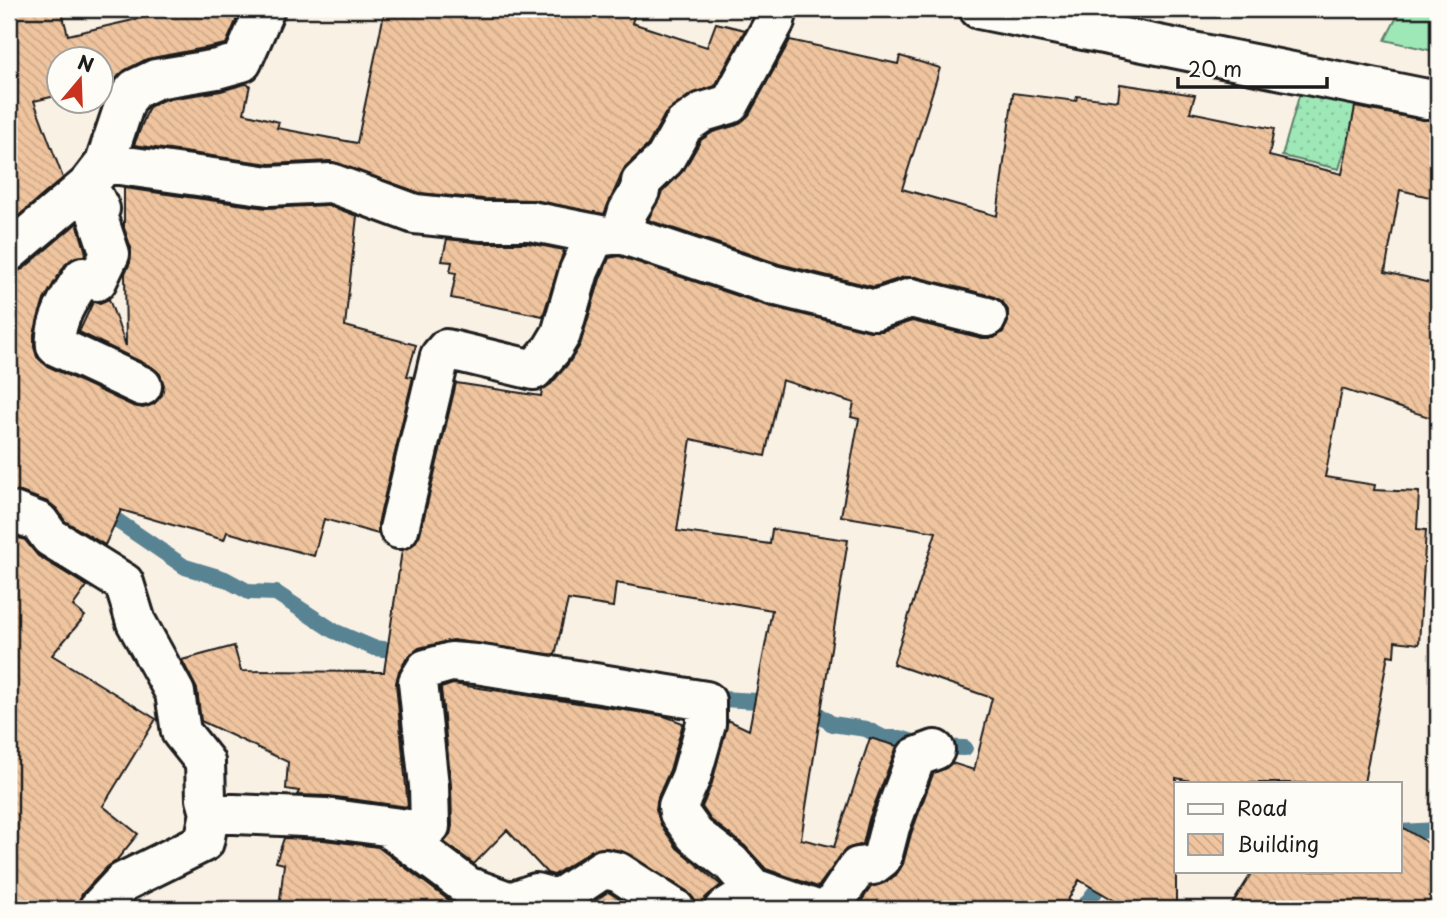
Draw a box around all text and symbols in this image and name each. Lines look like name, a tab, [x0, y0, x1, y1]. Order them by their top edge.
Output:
north arrow	[46, 46, 116, 116]
scale bar	[1178, 46, 1326, 90]
text: N	[74, 47, 98, 79]
text: 20 m	[1188, 52, 1242, 84]
legend	[1174, 782, 1402, 872]
text: Road	[1237, 791, 1288, 823]
text: Building	[1237, 827, 1319, 859]

